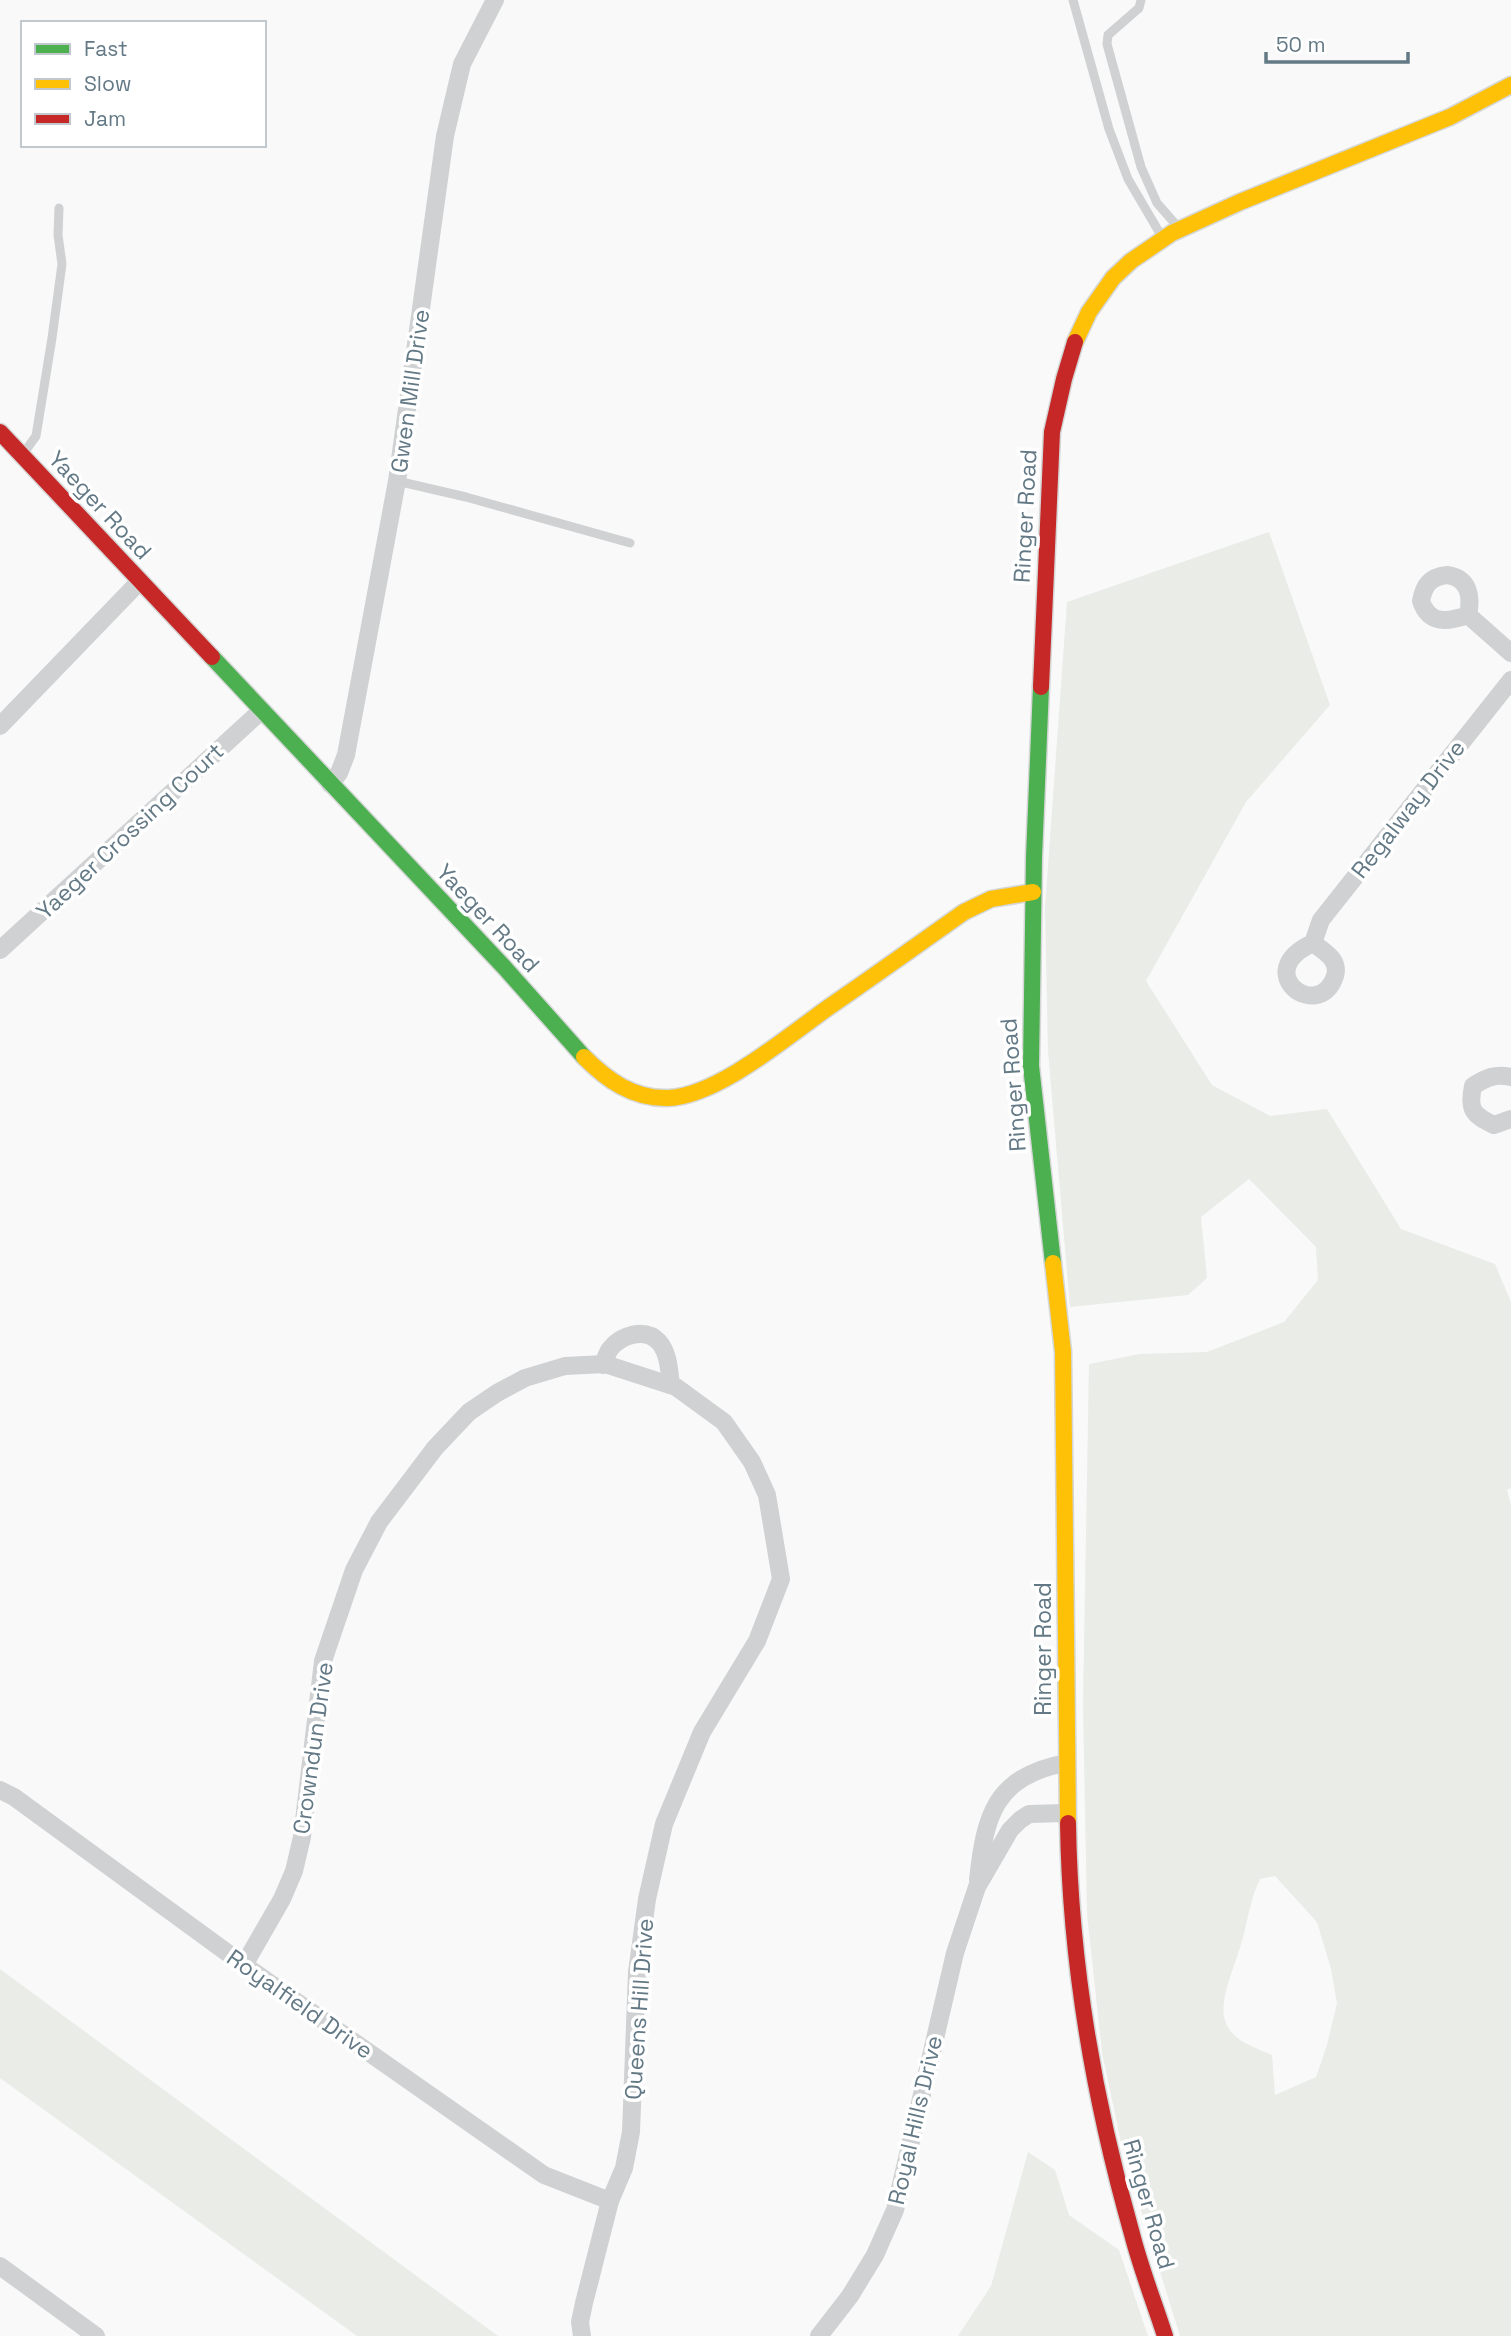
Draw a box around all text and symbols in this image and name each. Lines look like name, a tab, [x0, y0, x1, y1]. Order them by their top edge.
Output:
legend	[21, 21, 266, 147]
scale bar	[1266, 21, 1408, 65]
text: 50 m	[1276, 31, 1326, 58]
text: Fast	[84, 35, 128, 62]
text: Slow	[84, 70, 132, 97]
text: Jam	[84, 105, 126, 132]
street label: Gwen Mill Drive	[384, 307, 436, 475]
street label: Yaeger Road	[42, 444, 158, 566]
street label: Ringer Road	[1007, 448, 1043, 584]
street label: Regalway Drive	[1344, 734, 1472, 884]
street label: Yaeger Crossing Court	[30, 736, 230, 926]
street label: Yaeger Road	[430, 857, 546, 979]
street label: Ringer Road	[993, 1017, 1033, 1153]
street label: Ringer Road	[1028, 1582, 1058, 1716]
street label: Crowndun Drive	[286, 1660, 340, 1836]
street label: Queens Hill Drive	[618, 1917, 660, 2101]
street label: Royalfield Drive	[221, 1942, 379, 2066]
street label: Royal Hills Drive	[881, 2032, 949, 2208]
street label: Ringer Road	[1116, 2136, 1182, 2272]

